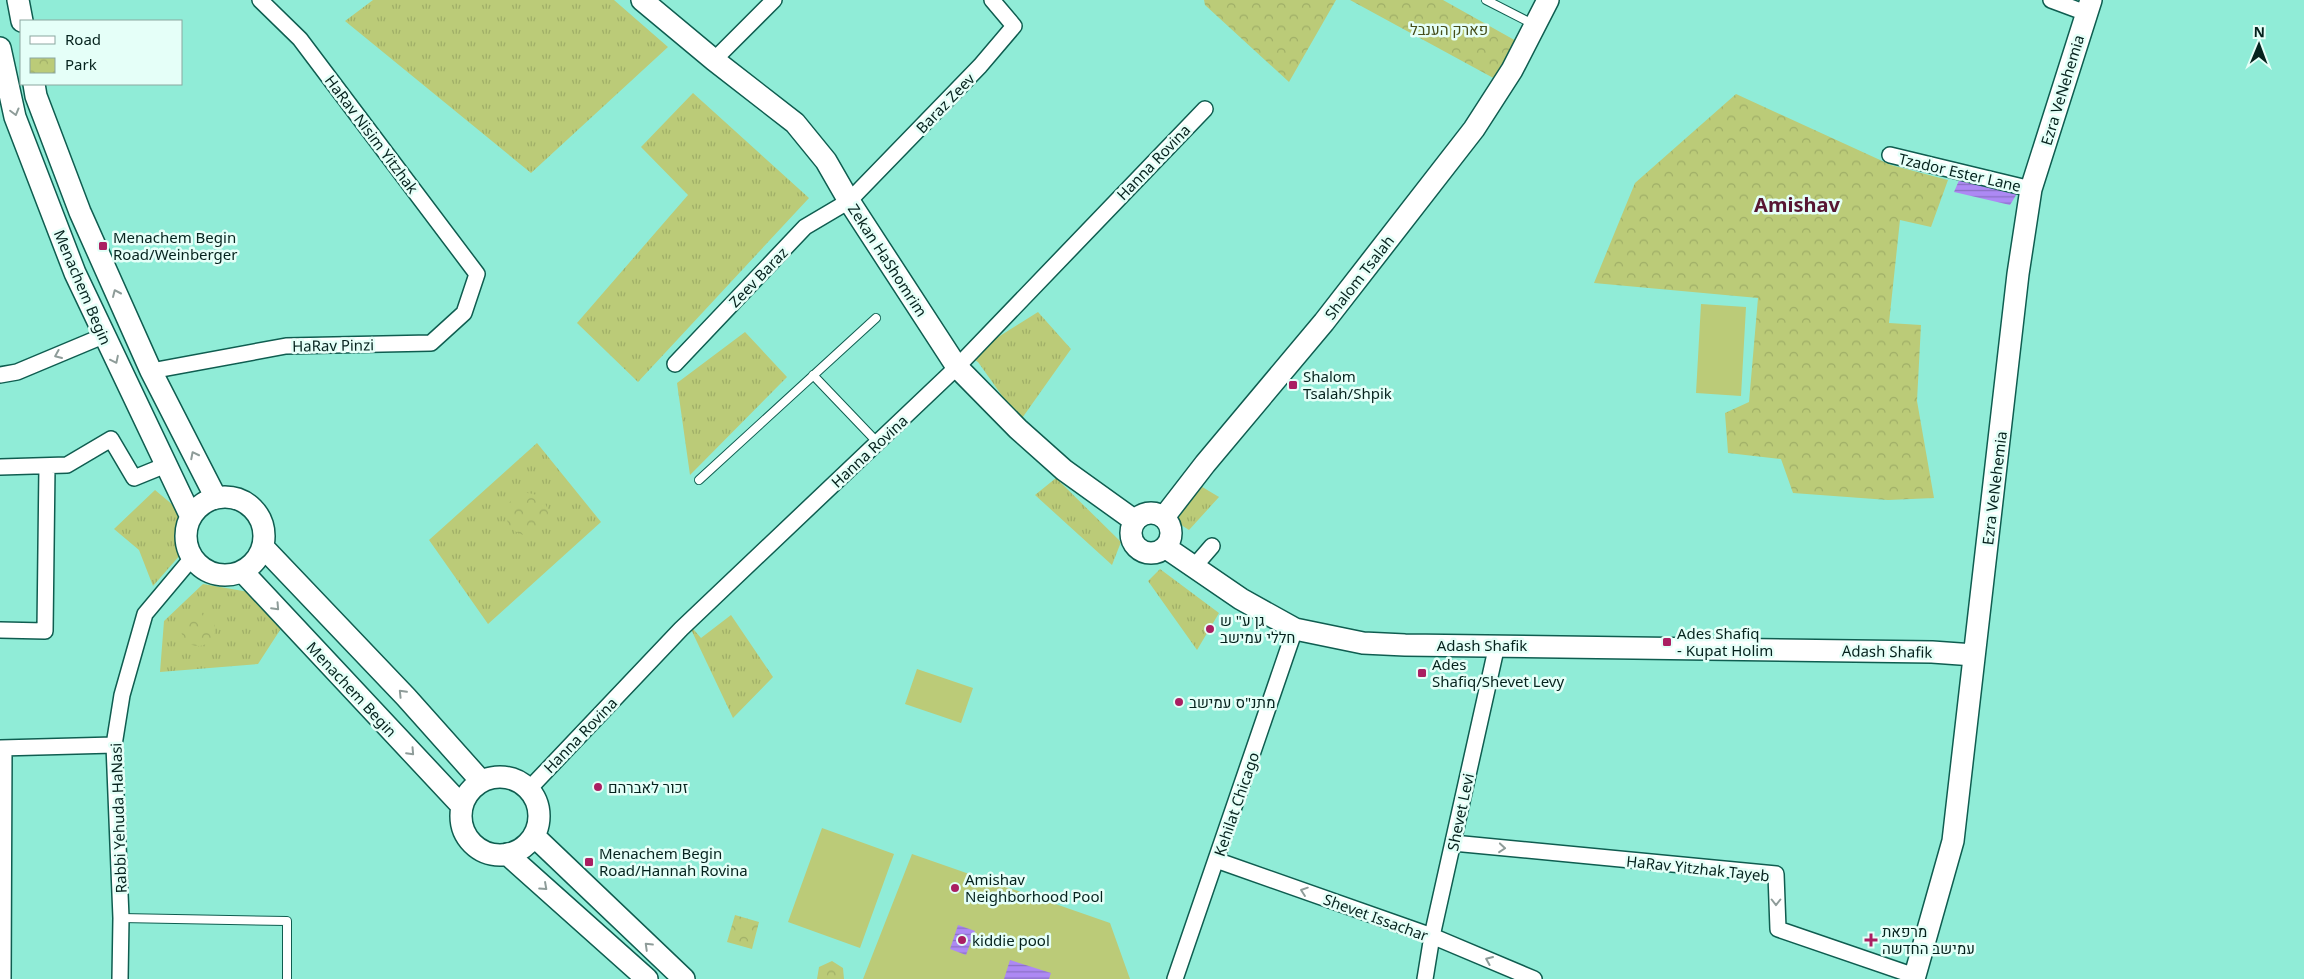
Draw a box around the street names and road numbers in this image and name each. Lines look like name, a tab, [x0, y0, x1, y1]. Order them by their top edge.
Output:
street label: Ezra VeNehemia	[2036, 32, 2088, 148]
street label: Baraz Zeev	[911, 68, 979, 137]
street label: HaRav Nisim Yitzhak	[321, 71, 423, 197]
street label: Hanna Rovina	[1112, 120, 1194, 204]
street label: Tzador Ester Lane	[1897, 148, 2023, 196]
street label: Zekan HaShomrim	[844, 200, 932, 320]
street label: Menachem Begin	[50, 226, 116, 348]
street label: Shalom Tsalah	[1320, 231, 1398, 323]
street label: Zeev Baraz	[724, 243, 792, 311]
street label: HaRav Pinzi	[292, 334, 374, 356]
street label: Hanna Rovina	[826, 410, 912, 492]
street label: Ezra VeNehemia	[1977, 430, 2011, 546]
street label: Adash Shafik	[1437, 635, 1527, 655]
street label: Menachem Begin	[303, 637, 401, 741]
street label: Adash Shafik	[1842, 640, 1932, 662]
street label: Hanna Rovina	[539, 693, 621, 777]
street label: Rabbi Yehuda HaNasi	[105, 742, 131, 894]
street label: Kehilat Chicago	[1209, 749, 1263, 859]
street label: Shevet Levi	[1442, 771, 1478, 853]
street label: HaRav Yitzhak Tayeb	[1625, 851, 1771, 885]
street label: Shevet Issachar	[1321, 889, 1431, 945]

